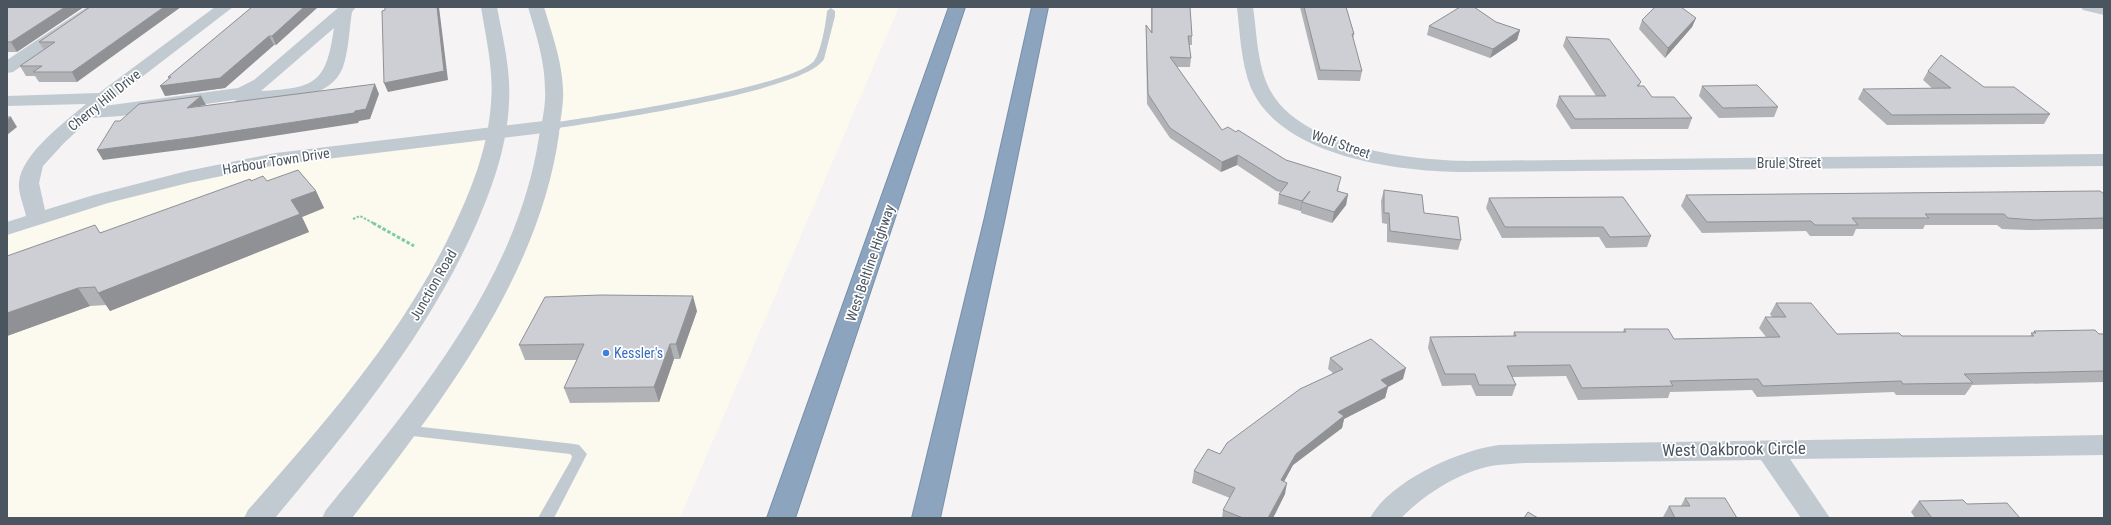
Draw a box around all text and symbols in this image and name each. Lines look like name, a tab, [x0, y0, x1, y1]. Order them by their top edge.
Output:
street label: Cherry Hill Drive	[65, 66, 144, 134]
street label: Wolf Street	[1309, 126, 1373, 162]
street label: Harbour Town Drive	[221, 145, 331, 177]
street label: Brule Street	[1757, 155, 1821, 171]
street label: West Beltline Highway	[843, 202, 898, 323]
street label: Junction Road	[406, 247, 460, 323]
place label: Kessler's	[614, 345, 663, 361]
marker: Kessler's	[601, 348, 611, 358]
street label: West Oakbrook Circle	[1662, 438, 1806, 460]

